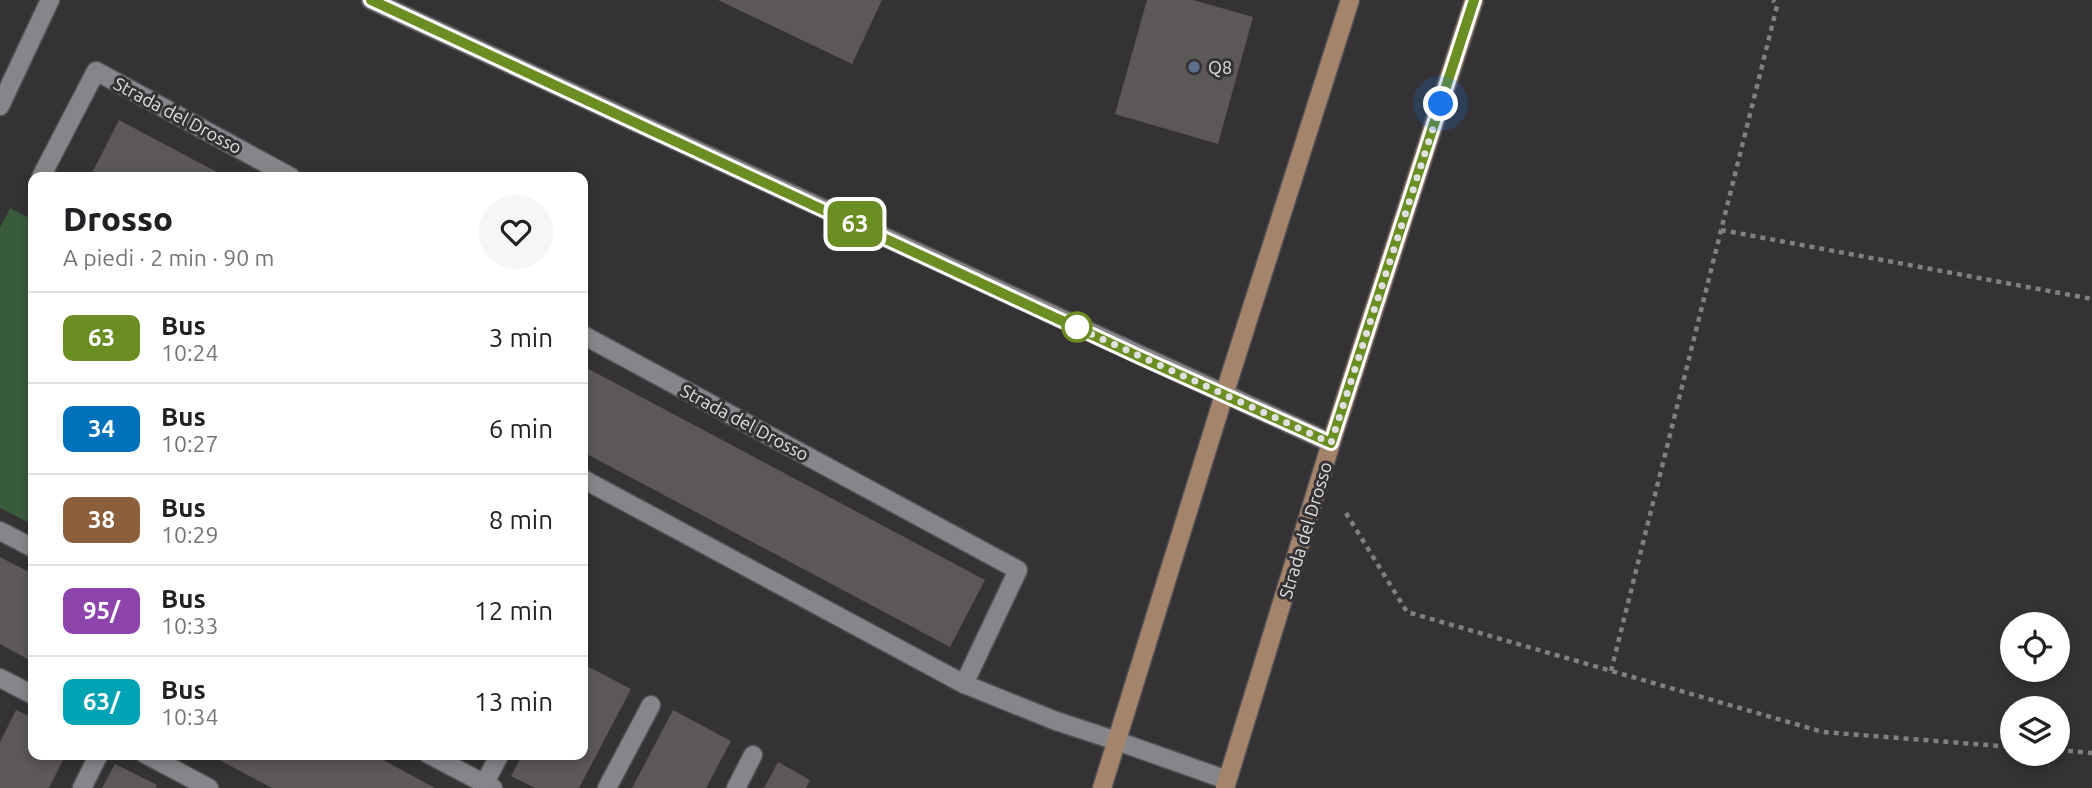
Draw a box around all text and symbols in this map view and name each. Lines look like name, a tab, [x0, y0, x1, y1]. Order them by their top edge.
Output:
place label: Q8	[1208, 57, 1232, 78]
marker: Q8	[1186, 59, 1202, 75]
street label: Strada del Drosso	[111, 73, 245, 157]
your location	[1423, 86, 1458, 121]
button: heart	[479, 195, 553, 269]
text: Drosso	[63, 200, 173, 237]
line badge: 63	[824, 201, 886, 247]
text: 63	[841, 210, 869, 237]
text: A piedi · 2 min · 90 m	[63, 245, 274, 270]
text: Bus	[161, 311, 206, 340]
unlabelled marker	[1062, 312, 1092, 342]
text: 3 min	[489, 323, 553, 352]
text: 63	[88, 324, 115, 351]
text: 10:24	[161, 340, 219, 365]
street label: Strada del Drosso	[678, 380, 812, 464]
text: Bus	[161, 402, 206, 431]
text: 6 min	[489, 414, 553, 443]
text: 34	[88, 415, 115, 442]
text: 10:27	[161, 431, 219, 456]
street label: Strada del Drosso	[1275, 459, 1335, 601]
text: Bus	[161, 493, 206, 522]
text: 8 min	[489, 505, 553, 534]
text: 38	[88, 506, 115, 533]
text: 10:29	[161, 522, 219, 547]
text: Bus	[161, 584, 206, 613]
text: 12 min	[474, 596, 553, 625]
text: 95/	[83, 597, 120, 624]
map controls	[2000, 612, 2070, 766]
button: locate	[2000, 612, 2070, 682]
text: 10:33	[161, 613, 219, 638]
text: Bus	[161, 675, 206, 704]
text: 13 min	[474, 687, 553, 716]
text: 63/	[83, 688, 120, 715]
button: layers	[2000, 696, 2070, 766]
text: 10:34	[161, 704, 219, 729]

